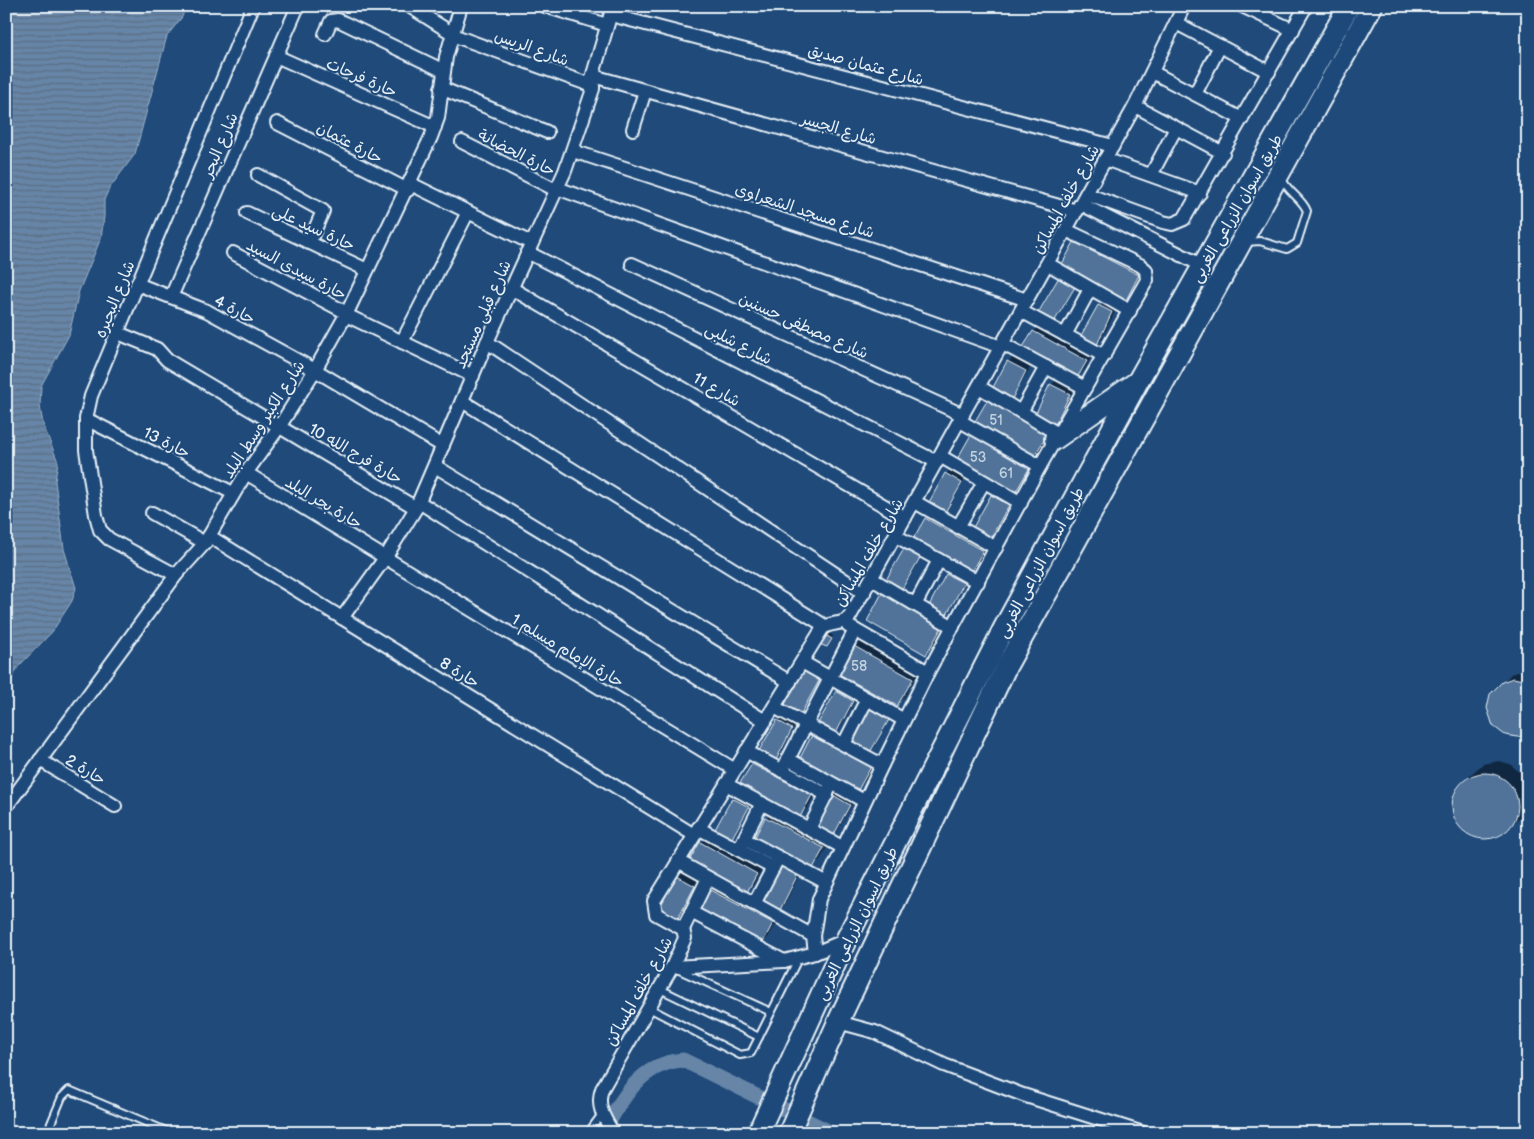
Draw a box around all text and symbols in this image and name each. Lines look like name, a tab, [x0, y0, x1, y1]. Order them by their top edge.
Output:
street label: شارع الريس	[492, 26, 571, 72]
street label: شارع عثمان صديق	[805, 41, 925, 91]
street label: حارة فرحات	[323, 54, 400, 102]
street label: شارع الجسر	[797, 109, 878, 150]
street label: شارع البحر	[197, 110, 243, 183]
street label: حارة عثمان	[313, 118, 385, 169]
street label: حارة الحضانة	[475, 126, 558, 181]
street label: طريق اسوان الزراعى الغربى	[1187, 131, 1288, 286]
street label: شارع خلف المساكن	[1029, 142, 1105, 258]
street label: شارع مسجد الشعراوى	[732, 180, 877, 244]
street label: حارة سيد على	[269, 201, 358, 256]
street label: حارة سيدى السيد	[243, 236, 350, 305]
street label: شارع قبلى مستجد	[451, 257, 517, 372]
street label: شارع البحيره	[91, 258, 140, 341]
street label: شارع مصطفى حسنين	[735, 289, 871, 364]
street label: حارة 4	[211, 292, 258, 329]
street label: شارع شلبى	[701, 319, 775, 370]
street label: شارع الكبير وسط البلد	[219, 357, 310, 483]
street label: شارع 11	[689, 369, 743, 412]
house number: 51	[989, 412, 1003, 429]
street label: حارة فرج الله 10	[305, 420, 405, 489]
street label: حارة 13	[140, 424, 193, 463]
house number: 53	[970, 449, 986, 466]
house number: 61	[999, 465, 1013, 482]
street label: حارة بحر البلد	[281, 473, 365, 534]
street label: طريق اسوان الزراعى الغربى	[993, 484, 1089, 641]
street label: شارع خلف المساكن	[831, 495, 909, 611]
street label: حارة الإمام مسلم 1	[507, 610, 627, 694]
street label: حارة 8	[436, 654, 483, 693]
house number: 58	[851, 658, 867, 675]
street label: حارة 2	[62, 751, 109, 790]
street label: طريق اسوان الزراعى الغربى	[812, 844, 903, 1003]
street label: شارع خلف المساكن	[602, 934, 678, 1050]

